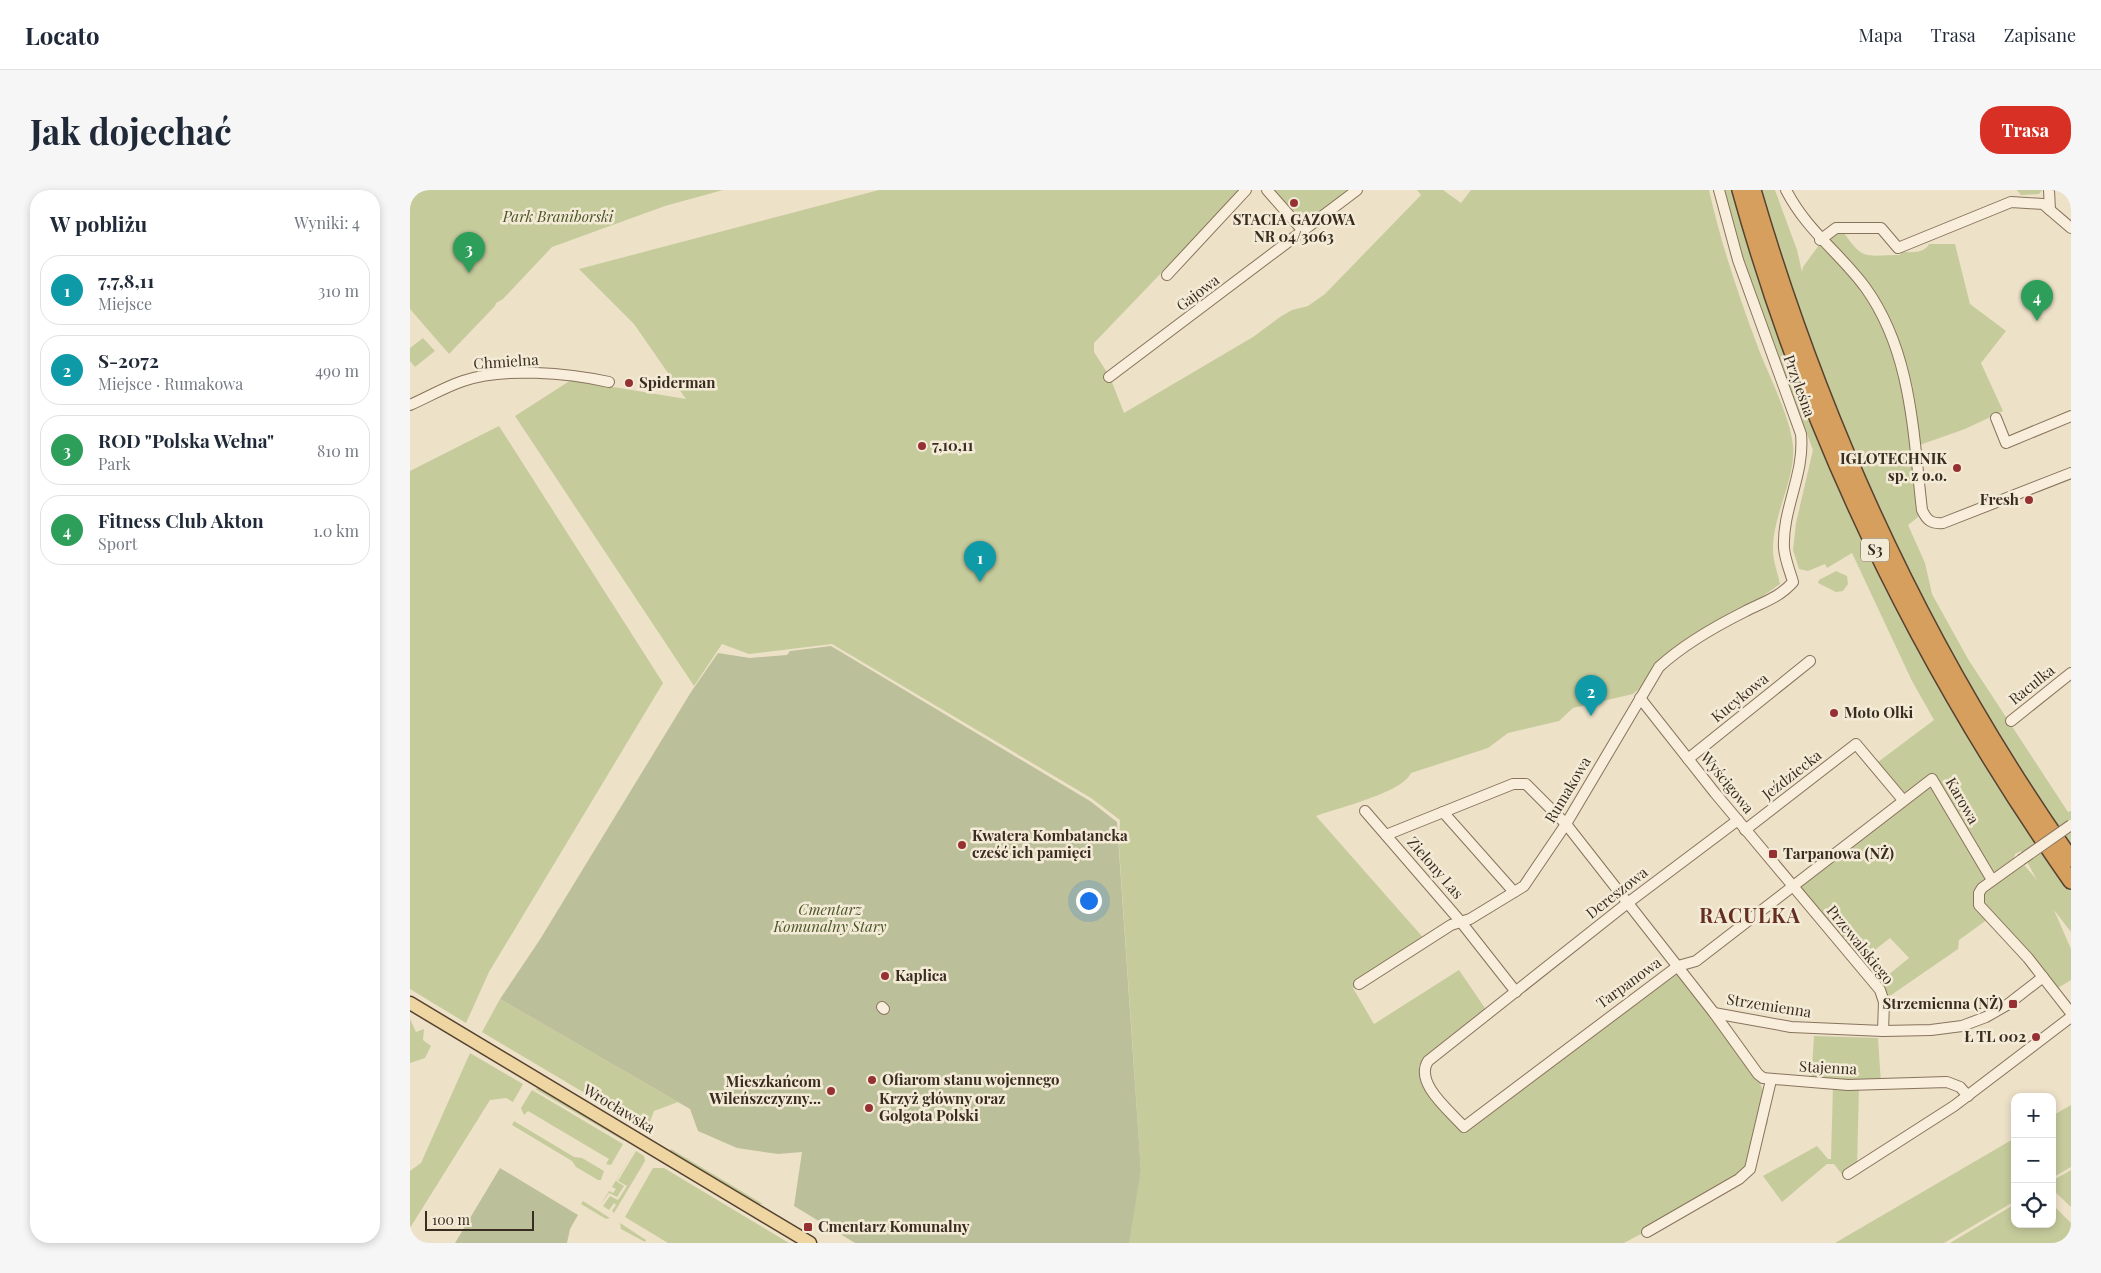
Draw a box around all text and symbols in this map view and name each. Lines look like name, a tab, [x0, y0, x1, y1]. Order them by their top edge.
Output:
text: Locato	[25, 19, 99, 51]
text: Mapa	[1859, 23, 1903, 47]
text: Trasa	[1931, 23, 1976, 47]
text: Zapisane	[2004, 23, 2076, 47]
button: Trasa	[1980, 106, 2071, 154]
text: Jak dojechać	[30, 107, 232, 154]
marker: STACIA GAZOWA NR 04/3063	[1288, 197, 1300, 209]
park label: Park Braniborski	[502, 206, 614, 226]
text: W pobliżu	[50, 209, 147, 237]
place label: STACIA GAZOWA NR 04/3063	[1233, 209, 1356, 246]
text: Wyniki: 4	[294, 212, 360, 233]
pin: 3	[453, 232, 485, 273]
text: 7,7,8,11	[98, 267, 154, 293]
street label: Gajowa	[1172, 269, 1223, 315]
text: 1	[64, 280, 70, 301]
text: 310 m	[318, 280, 359, 301]
pin: 4	[2021, 280, 2053, 321]
text: Miejsce	[98, 293, 152, 314]
text: S-2072	[98, 347, 159, 373]
street label: Chmielna	[473, 349, 540, 373]
street label: Przyleśna	[1779, 352, 1821, 420]
text: 2	[63, 360, 71, 381]
text: 490 m	[315, 360, 359, 381]
place label: Spiderman	[639, 372, 716, 392]
text: Miejsce · Rumakowa	[98, 373, 243, 394]
marker: Spiderman	[623, 377, 635, 389]
text: ROD "Polska Wełna"	[98, 427, 274, 453]
place label: 7,10,11	[932, 435, 974, 455]
text: 3	[63, 440, 71, 461]
text: 810 m	[317, 440, 359, 461]
marker: 7,10,11	[916, 440, 928, 452]
place label: IGLOTECHNIK sp. z o.o.	[1840, 448, 1947, 485]
text: Park	[98, 453, 131, 474]
marker: IGLOTECHNIK sp. z o.o.	[1951, 462, 1963, 474]
place label: Fresh	[1980, 489, 2019, 509]
marker: Fresh	[2023, 494, 2035, 506]
text: Fitness Club Akton	[98, 507, 264, 533]
text: 4	[63, 520, 71, 541]
text: 1.0 km	[313, 520, 359, 541]
text: Sport	[98, 533, 138, 554]
road number: S3	[1861, 538, 1889, 562]
pin: 1	[964, 541, 996, 582]
street label: Raculka	[2004, 659, 2059, 709]
street label: Kucykowa	[1707, 668, 1772, 726]
pin: 2	[1575, 675, 1607, 716]
place label: Moto Olki	[1844, 702, 1914, 722]
marker: Moto Olki	[1828, 707, 1840, 719]
street label: Jeździecka	[1757, 744, 1826, 804]
street label: Wyścigowa	[1696, 747, 1759, 818]
street label: Rumakowa	[1539, 752, 1595, 826]
street label: Karowa	[1942, 774, 1984, 828]
place label: Kwatera Kombatancka cześć ich pamięci	[972, 825, 1128, 862]
street label: Zielony Las	[1403, 832, 1468, 903]
marker: Kwatera Kombatancka cześć ich pamięci	[956, 839, 968, 851]
place label: Tarpanowa (NŻ)	[1783, 843, 1894, 863]
marker: Tarpanowa (NŻ)	[1767, 848, 1779, 860]
street label: Dereszowa	[1581, 861, 1652, 923]
your location	[1076, 888, 1102, 914]
park label: Cmentarz Komunalny Stary	[773, 899, 887, 936]
district label: RACULKA	[1699, 901, 1801, 928]
street label: Przewalskiego	[1823, 901, 1899, 988]
street label: Tarpanowa	[1592, 952, 1665, 1012]
place label: Kaplica	[895, 965, 947, 985]
marker: Kaplica	[879, 970, 891, 982]
street label: Strzemienna	[1725, 988, 1813, 1022]
place label: Strzemienna (NŻ)	[1882, 993, 2003, 1013]
marker: Strzemienna (NŻ)	[2007, 998, 2019, 1010]
place label: Ł TL 002	[1964, 1026, 2026, 1046]
marker: Ł TL 002	[2030, 1031, 2042, 1043]
street label: Stajenna	[1799, 1056, 1858, 1079]
place label: Ofiarom stanu wojennego	[882, 1069, 1060, 1089]
place label: Mieszkańcom Wileńszczyzny...	[708, 1071, 821, 1108]
marker: Ofiarom stanu wojennego	[866, 1074, 878, 1086]
street label: Wrocławska	[579, 1078, 659, 1138]
marker: Mieszkańcom Wileńszczyzny...	[825, 1085, 837, 1097]
place label: Krzyż główny oraz Golgota Polski	[879, 1088, 1005, 1125]
map controls	[2011, 1093, 2056, 1228]
button: +	[2011, 1093, 2056, 1138]
marker: Krzyż główny oraz Golgota Polski	[863, 1102, 875, 1114]
button: −	[2011, 1138, 2056, 1183]
button: locate	[2011, 1183, 2056, 1228]
scale bar	[425, 1208, 534, 1231]
text: 100 m	[432, 1210, 470, 1229]
place label: Cmentarz Komunalny	[818, 1216, 970, 1236]
marker: Cmentarz Komunalny	[802, 1221, 814, 1233]

